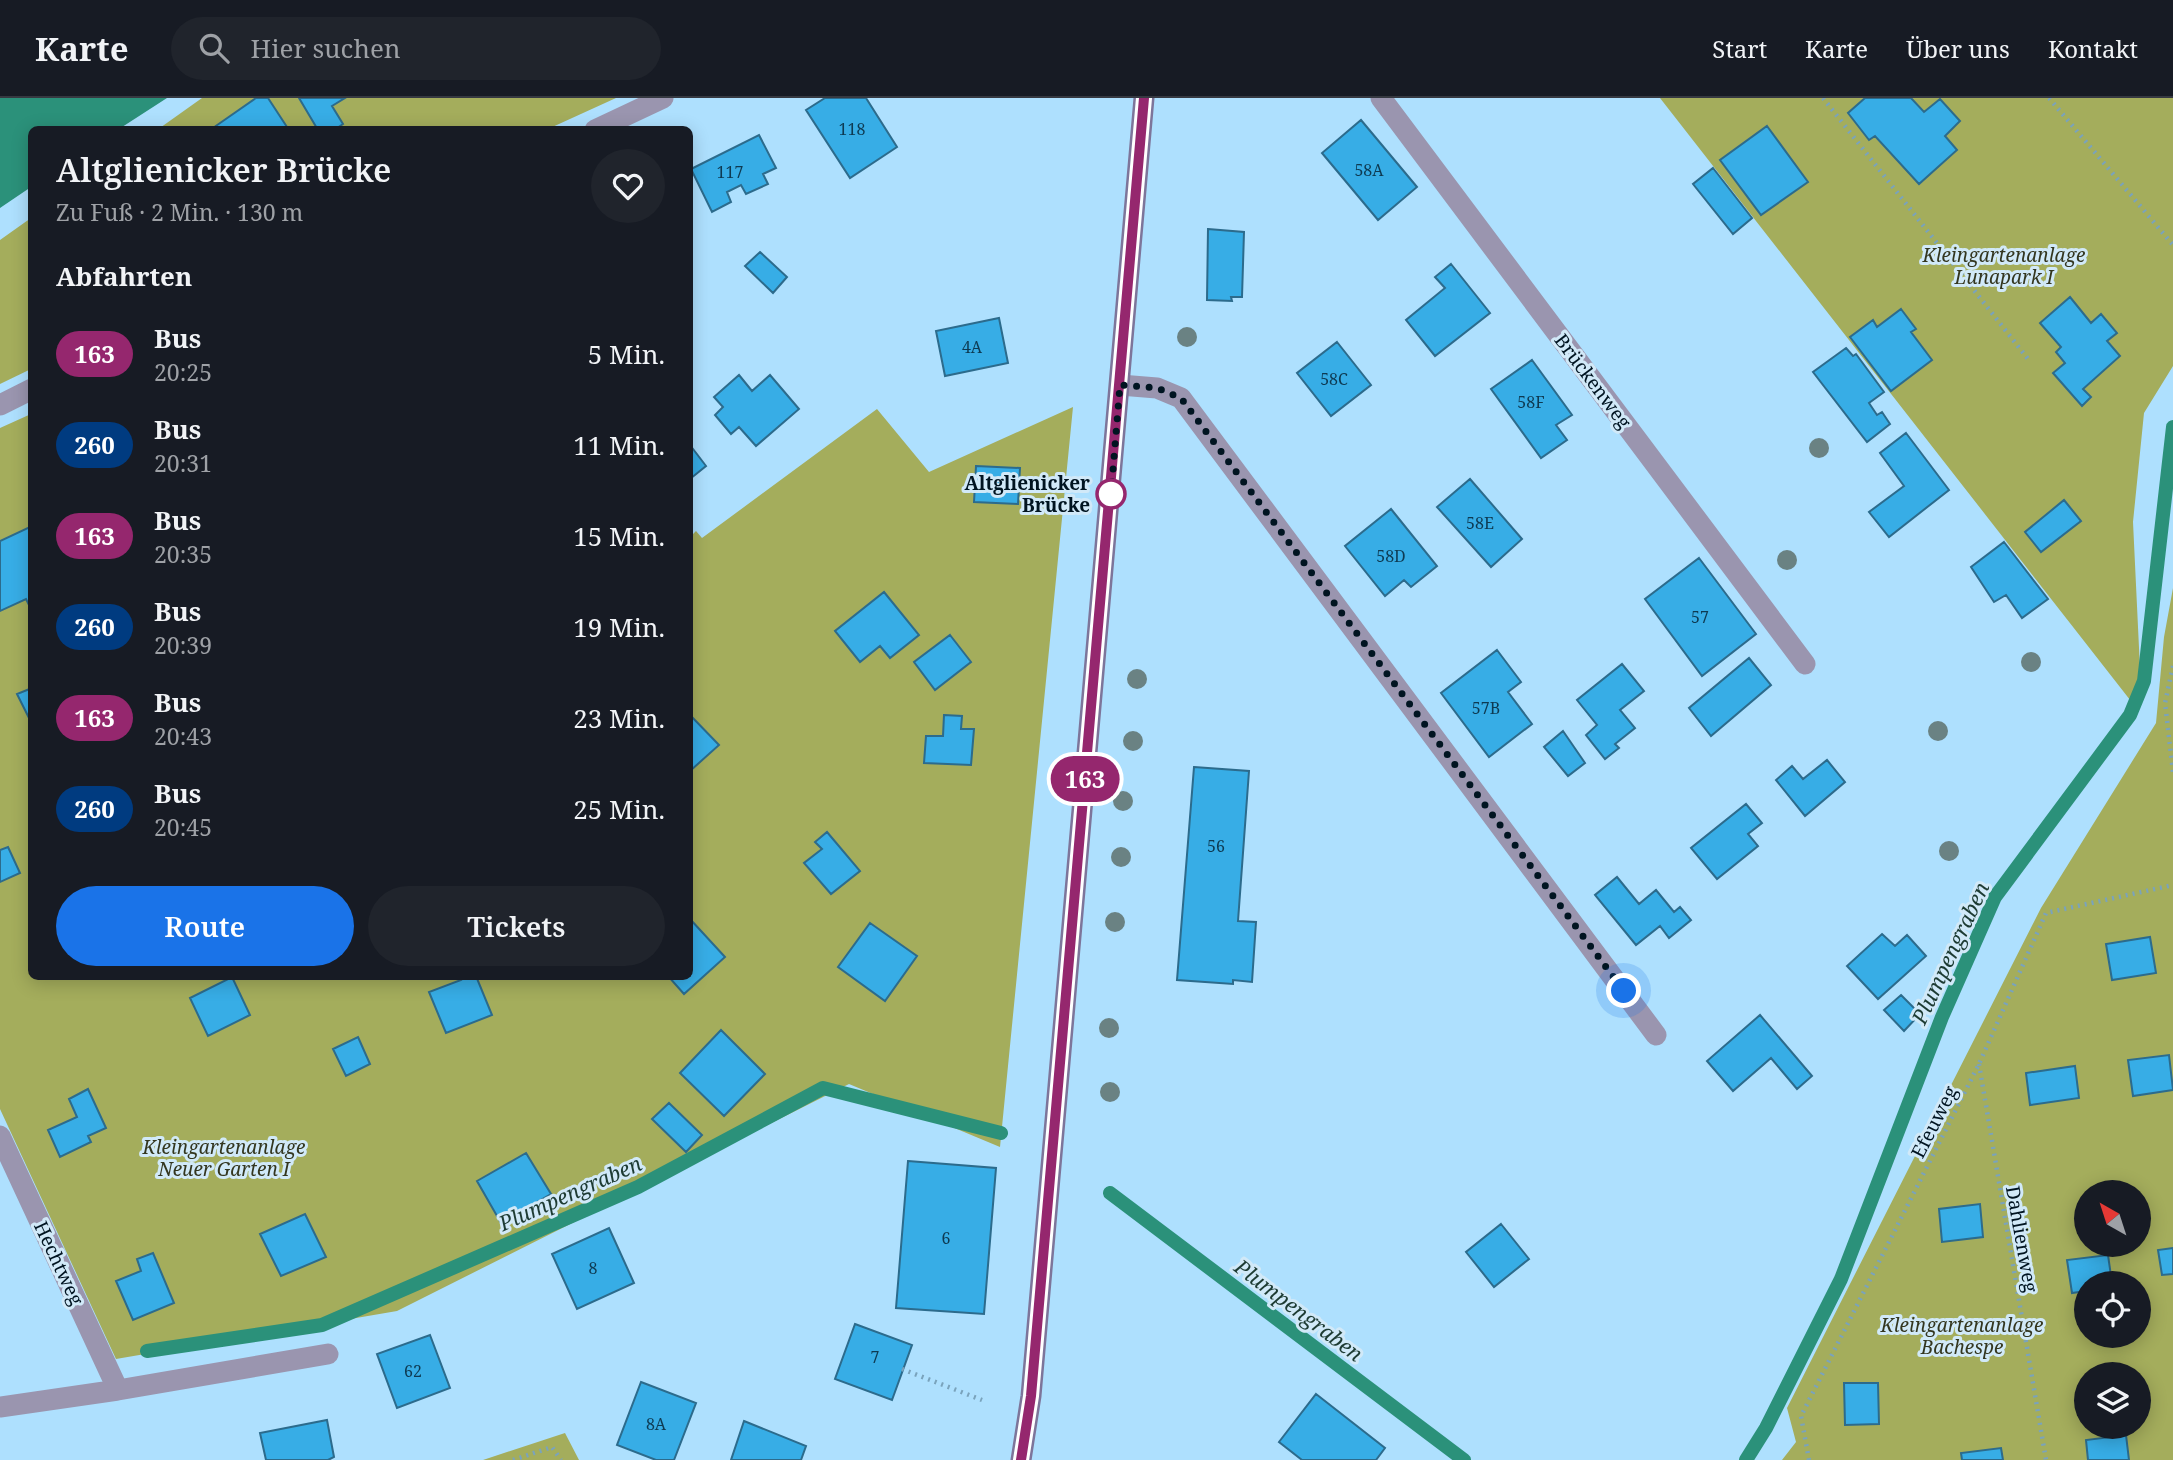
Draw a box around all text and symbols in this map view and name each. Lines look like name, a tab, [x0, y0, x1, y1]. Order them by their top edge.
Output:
search box	[171, 17, 661, 80]
text: Karte	[35, 26, 129, 71]
icon: search	[195, 29, 233, 67]
text: Hier suchen	[251, 30, 401, 66]
text: Start	[1712, 32, 1767, 65]
text: Karte	[1805, 32, 1868, 65]
text: Über uns	[1906, 32, 2010, 65]
text: Kontakt	[2048, 32, 2138, 65]
house number: 118	[839, 118, 865, 140]
text: Altglienicker Brücke	[56, 147, 391, 192]
button: heart	[591, 149, 665, 223]
house number: 58A	[1354, 159, 1384, 181]
house number: 117	[717, 161, 743, 183]
text: Zu Fuß · 2 Min. · 130 m	[56, 196, 303, 228]
park label: Kleingartenanlage Lunapark I	[1922, 242, 2085, 290]
text: Abfahrten	[56, 258, 192, 294]
text: Bus	[154, 320, 201, 356]
street label: Brückenweg	[1549, 328, 1637, 434]
text: 5 Min.	[588, 336, 665, 372]
house number: 4A	[962, 336, 983, 358]
text: 163	[74, 337, 115, 370]
text: 20:25	[154, 356, 212, 388]
house number: 58C	[1320, 368, 1348, 390]
house number: 58F	[1517, 391, 1545, 413]
text: Bus	[154, 411, 201, 447]
text: 11 Min.	[573, 427, 665, 463]
text: 260	[74, 428, 115, 461]
text: 20:31	[154, 447, 212, 479]
place label: Altglienicker Brücke	[965, 470, 1090, 518]
marker: Altglienicker Brücke	[1096, 479, 1126, 509]
text: Bus	[154, 502, 201, 538]
house number: 58E	[1466, 512, 1494, 534]
text: 15 Min.	[573, 518, 665, 554]
text: 163	[74, 519, 115, 552]
text: 20:35	[154, 538, 212, 570]
house number: 58D	[1376, 545, 1406, 567]
text: Bus	[154, 593, 201, 629]
house number: 57	[1691, 606, 1709, 628]
text: 19 Min.	[573, 609, 665, 645]
text: 260	[74, 610, 115, 643]
text: 20:39	[154, 629, 212, 661]
text: Bus	[154, 684, 201, 720]
house number: 57B	[1472, 697, 1500, 719]
text: 23 Min.	[573, 700, 665, 736]
text: 163	[74, 701, 115, 734]
text: 20:43	[154, 720, 212, 752]
line badge: 163	[1045, 756, 1125, 802]
text: 163	[1065, 762, 1105, 795]
text: Bus	[154, 775, 201, 811]
text: 25 Min.	[573, 791, 665, 827]
text: 260	[74, 792, 115, 825]
text: 20:45	[154, 811, 212, 843]
house number: 56	[1207, 835, 1225, 857]
water label: Plumpengraben	[1904, 877, 1995, 1030]
button: Route	[56, 886, 354, 966]
button: Tickets	[368, 886, 665, 966]
your location	[1606, 973, 1641, 1008]
street label: Efeuweg	[1905, 1081, 1963, 1163]
park label: Kleingartenanlage Neuer Garten I	[142, 1134, 305, 1182]
water label: Plumpengraben	[493, 1149, 646, 1237]
north arrow	[2074, 1180, 2151, 1256]
map controls	[2074, 1180, 2151, 1439]
street label: Dahlienweg	[2000, 1184, 2044, 1294]
street label: Hechtweg	[28, 1217, 90, 1309]
house number: 6	[942, 1227, 951, 1249]
water label: Plumpengraben	[1228, 1252, 1369, 1368]
house number: 8	[589, 1257, 598, 1279]
button: locate	[2074, 1271, 2151, 1348]
park label: Kleingartenanlage Bachespe	[1880, 1312, 2043, 1360]
house number: 7	[871, 1346, 880, 1368]
house number: 62	[404, 1360, 422, 1382]
button: layers	[2074, 1362, 2151, 1439]
house number: 8A	[646, 1413, 667, 1435]

